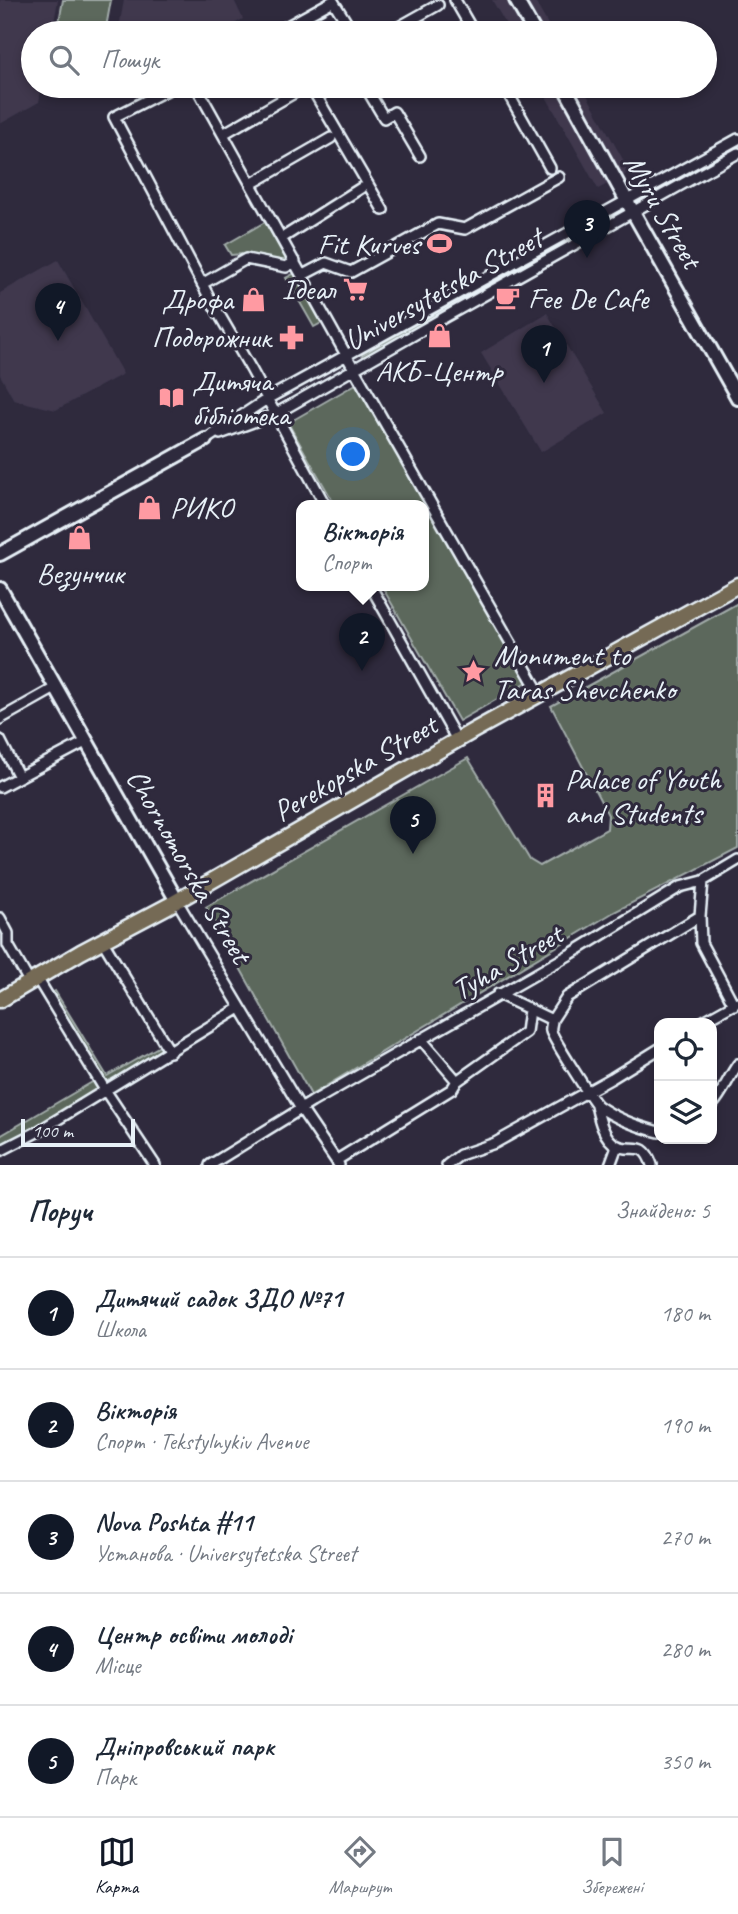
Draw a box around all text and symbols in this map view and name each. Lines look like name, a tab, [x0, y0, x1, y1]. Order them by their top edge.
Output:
search box	[21, 21, 717, 98]
icon: search	[45, 41, 83, 79]
text: Пошук	[101, 43, 159, 76]
street label: Myru Street	[615, 147, 712, 277]
pin: 3	[564, 200, 610, 258]
street label: Universytetska Street	[337, 217, 552, 359]
place label: Fit Kurves	[318, 225, 423, 263]
sports icon: Fit Kurves	[426, 230, 454, 258]
place label: Ідеал	[282, 270, 337, 308]
supermarket icon: Ідеал	[341, 275, 369, 303]
place label: Fee De Cafe	[528, 279, 651, 317]
place label: Дрофа	[162, 280, 235, 318]
pin: 4	[35, 283, 81, 341]
cafe icon: Fee De Cafe	[494, 284, 522, 312]
shop icon: Дрофа	[239, 285, 267, 313]
place label: Подорожник	[152, 318, 273, 356]
shop icon: АКБ-Центр	[425, 322, 453, 350]
pharmacy icon: Подорожник	[277, 323, 305, 351]
pin: 1	[521, 325, 567, 383]
place label: АКБ-Центр	[376, 352, 504, 390]
place label: Дитяча бібліотека	[192, 362, 292, 434]
library icon: Дитяча бібліотека	[158, 384, 186, 412]
your location	[336, 437, 370, 471]
place label: РИКО	[170, 488, 236, 526]
shop icon: РИКО	[136, 493, 164, 521]
popup	[296, 500, 429, 591]
text: Вікторія	[322, 515, 403, 548]
shop icon: Везунчик	[66, 524, 94, 552]
text: Спорт	[322, 548, 372, 577]
place label: Везунчик	[37, 554, 126, 592]
pin: 2	[339, 613, 385, 671]
place label: Monument to Taras Shevchenko	[494, 636, 679, 708]
place icon: Monument to Taras Shevchenko	[460, 658, 488, 686]
street label: Perekopska Street	[266, 704, 446, 830]
place label: Palace of Youth and Students	[565, 760, 722, 832]
street label: Chornomorska Street	[118, 762, 261, 973]
building icon: Palace of Youth and Students	[531, 782, 559, 810]
pin: 5	[390, 796, 436, 854]
street label: Tyha Street	[445, 914, 572, 1009]
map controls	[654, 1018, 717, 1144]
button: locate	[654, 1018, 717, 1081]
button: layers	[654, 1081, 717, 1144]
scale bar	[21, 1116, 135, 1148]
text: 100 m	[32, 1119, 73, 1143]
text: Поруч	[28, 1192, 92, 1230]
text: Знайдено: 5	[615, 1196, 710, 1225]
text: Дитячий садок ЗДО №71	[95, 1282, 342, 1315]
text: 1	[46, 1299, 56, 1328]
text: 180 m	[661, 1299, 710, 1328]
text: Школа	[95, 1315, 146, 1344]
text: Вікторія	[95, 1394, 176, 1427]
text: 2	[46, 1411, 56, 1440]
text: 190 m	[661, 1411, 710, 1440]
text: Спорт · Tekstylnykiv Avenue	[95, 1427, 309, 1456]
text: Nova Poshta #11	[95, 1506, 253, 1539]
text: 3	[46, 1523, 56, 1552]
text: 270 m	[661, 1523, 710, 1552]
text: Установа · Universytetska Street	[95, 1539, 356, 1568]
text: Центр освіти молоді	[95, 1618, 292, 1651]
text: 4	[46, 1635, 56, 1664]
text: 280 m	[661, 1635, 710, 1664]
text: Місце	[95, 1651, 141, 1680]
text: Дніпровський парк	[95, 1730, 274, 1763]
text: 5	[46, 1747, 56, 1776]
text: 350 m	[661, 1747, 710, 1776]
text: Парк	[95, 1763, 136, 1792]
tab: Карта	[95, 1833, 138, 1899]
tab: Маршрут	[328, 1833, 391, 1899]
tab: Збережені	[581, 1833, 643, 1899]

